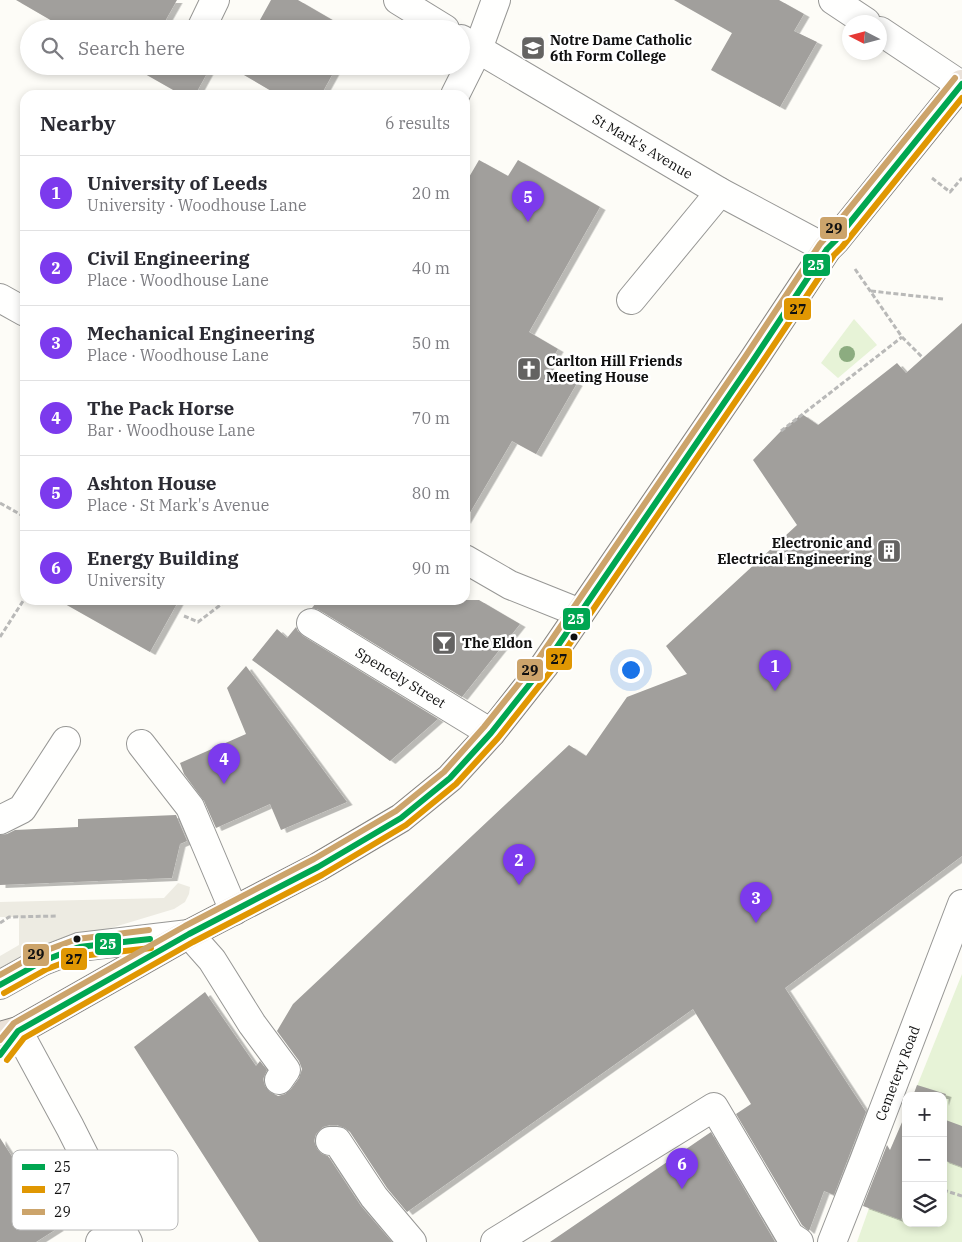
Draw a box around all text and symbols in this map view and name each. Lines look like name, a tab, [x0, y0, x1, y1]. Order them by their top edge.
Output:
north arrow	[842, 15, 887, 60]
search box	[20, 20, 470, 75]
place label: Notre Dame Catholic 6th Form College	[550, 31, 693, 65]
icon: search	[38, 34, 66, 62]
school or university icon: Notre Dame Catholic 6th Form College	[520, 35, 546, 61]
text: Search here	[78, 36, 185, 60]
text: Nearby	[40, 109, 116, 137]
street label: St Mark's Avenue	[589, 110, 696, 183]
text: 6 results	[385, 113, 450, 133]
text: University of Leeds	[87, 171, 267, 195]
pin: 5	[512, 181, 544, 222]
text: 1	[51, 183, 61, 203]
text: 20 m	[412, 183, 450, 203]
text: University · Woodhouse Lane	[87, 195, 307, 215]
line badge: 29	[819, 216, 848, 240]
text: 29	[826, 219, 842, 237]
text: Civil Engineering	[87, 246, 250, 270]
line badge: 25	[802, 253, 831, 277]
text: 25	[808, 256, 824, 274]
text: 2	[51, 258, 61, 278]
text: 40 m	[412, 258, 450, 278]
text: Place · Woodhouse Lane	[87, 270, 269, 290]
line badge: 27	[783, 297, 812, 321]
text: 27	[790, 300, 806, 318]
text: Mechanical Engineering	[87, 321, 315, 345]
text: 3	[51, 333, 61, 353]
text: 50 m	[412, 333, 450, 353]
text: Place · Woodhouse Lane	[87, 345, 269, 365]
place label: Carlton Hill Friends Meeting House	[546, 352, 682, 386]
church icon: Carlton Hill Friends Meeting House	[516, 356, 542, 382]
text: The Pack Horse	[87, 396, 234, 420]
text: 4	[51, 408, 61, 428]
text: 70 m	[412, 408, 450, 428]
text: Bar · Woodhouse Lane	[87, 420, 255, 440]
text: Ashton House	[87, 471, 217, 495]
text: 5	[51, 483, 61, 503]
text: 80 m	[412, 483, 450, 503]
text: Place · St Mark's Avenue	[87, 495, 269, 515]
place label: Electronic and Electrical Engineering	[717, 534, 873, 568]
building icon: Electronic and Electrical Engineering	[876, 538, 902, 564]
text: Energy Building	[87, 546, 239, 570]
text: 6	[51, 558, 61, 578]
text: 90 m	[412, 558, 450, 578]
text: University	[87, 570, 165, 590]
line badge: 25	[562, 607, 591, 631]
text: 25	[568, 610, 584, 628]
bar icon: The Eldon	[431, 630, 457, 656]
unlabelled marker	[569, 632, 579, 642]
place label: The Eldon	[462, 634, 532, 652]
street label: Spencely Street	[352, 643, 449, 712]
line badge: 27	[545, 647, 573, 671]
text: 27	[551, 650, 567, 668]
pin: 1	[759, 650, 791, 691]
your location	[618, 657, 644, 683]
line badge: 29	[516, 658, 544, 682]
text: 29	[522, 661, 538, 679]
pin: 4	[208, 743, 240, 784]
pin: 2	[503, 844, 535, 885]
pin: 3	[740, 882, 772, 923]
line badge: 25	[94, 932, 122, 956]
unlabelled marker	[72, 934, 82, 944]
text: 25	[100, 935, 116, 953]
line badge: 29	[22, 943, 50, 967]
text: 29	[28, 945, 44, 963]
line badge: 27	[60, 947, 88, 971]
text: 27	[66, 950, 82, 968]
street label: Cemetery Road	[871, 1023, 924, 1123]
map controls	[902, 1092, 947, 1227]
button: +	[902, 1092, 947, 1137]
button: −	[902, 1137, 947, 1182]
pin: 6	[666, 1148, 698, 1189]
legend	[12, 1150, 178, 1230]
text: 25	[54, 1158, 71, 1176]
text: 27	[54, 1180, 71, 1198]
button: layers	[902, 1182, 947, 1227]
text: 29	[54, 1203, 71, 1221]

